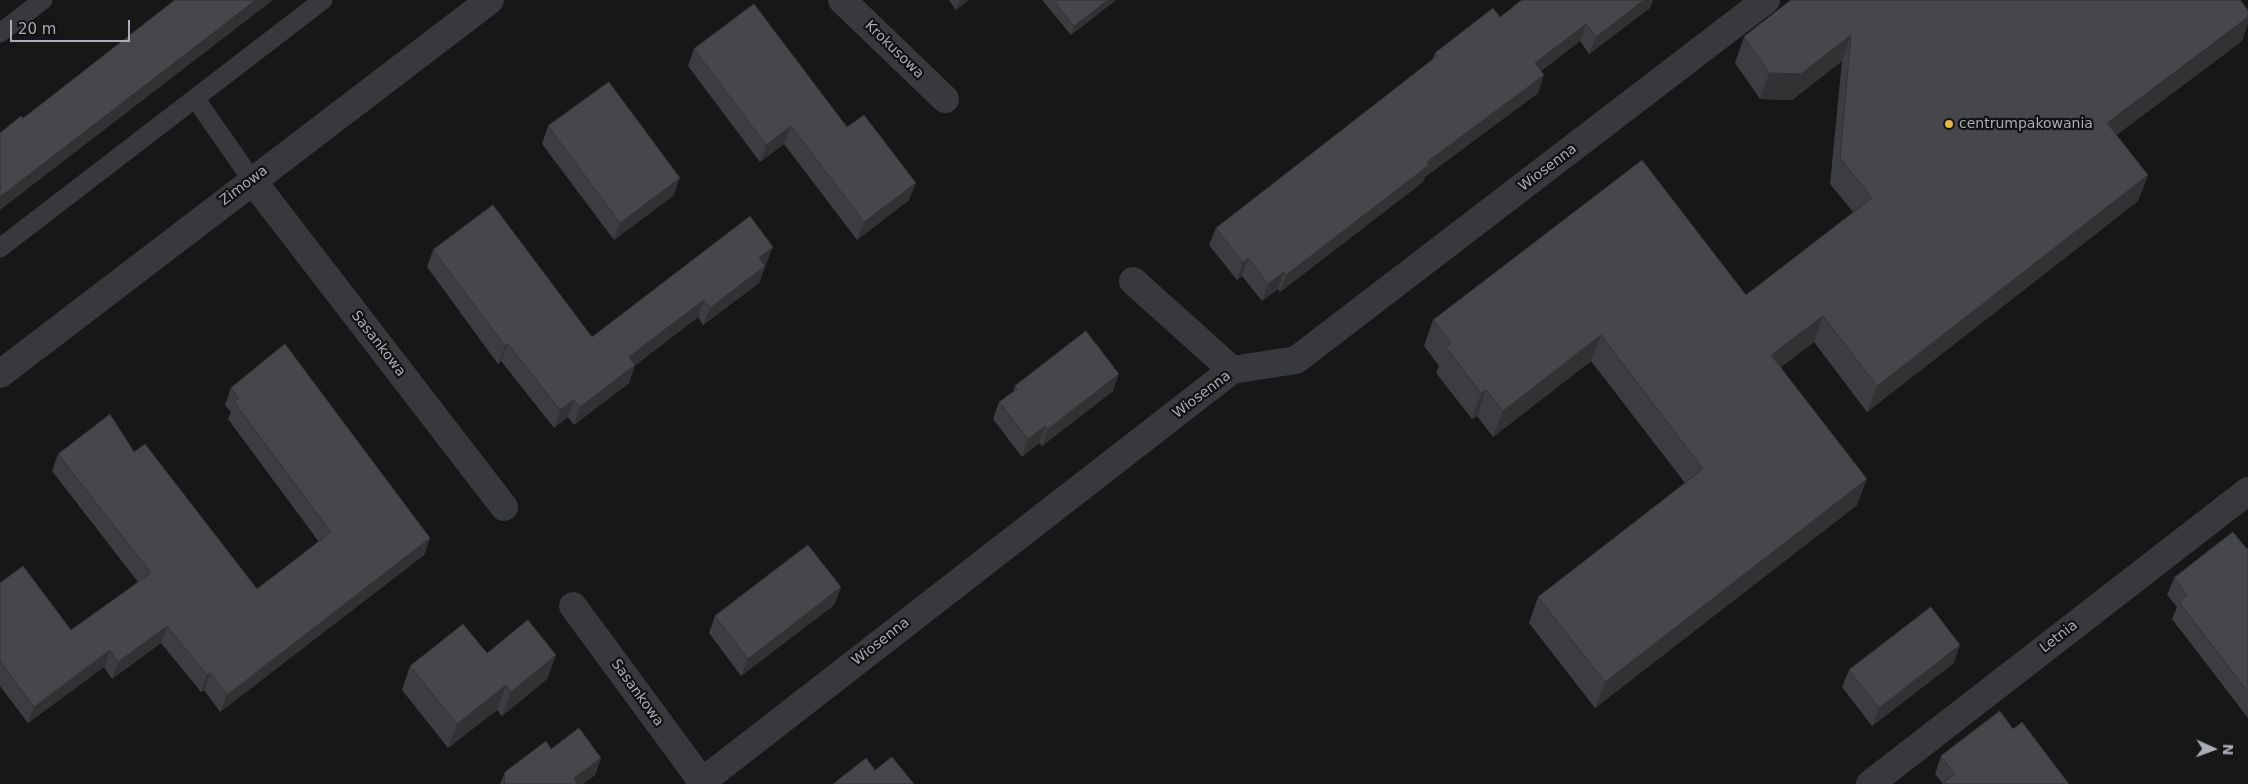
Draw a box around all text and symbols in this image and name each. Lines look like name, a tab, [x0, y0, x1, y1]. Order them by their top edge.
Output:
scale bar	[12, 10, 132, 42]
street label: Krokusowa	[861, 18, 927, 82]
text: 20 m	[18, 20, 56, 38]
place label: centrumpakowania	[1959, 116, 2093, 132]
marker: centrumpakowania	[1943, 118, 1955, 130]
street label: Wiosenna	[1516, 141, 1580, 195]
street label: Zimowa	[217, 163, 271, 209]
street label: Sasankowa	[347, 308, 409, 380]
street label: Wiosenna	[1170, 368, 1234, 422]
street label: Wiosenna	[849, 614, 913, 670]
street label: Letnia	[2037, 617, 2081, 657]
street label: Sasankowa	[607, 656, 667, 730]
north arrow	[2188, 724, 2238, 774]
text: N	[2220, 743, 2236, 756]

